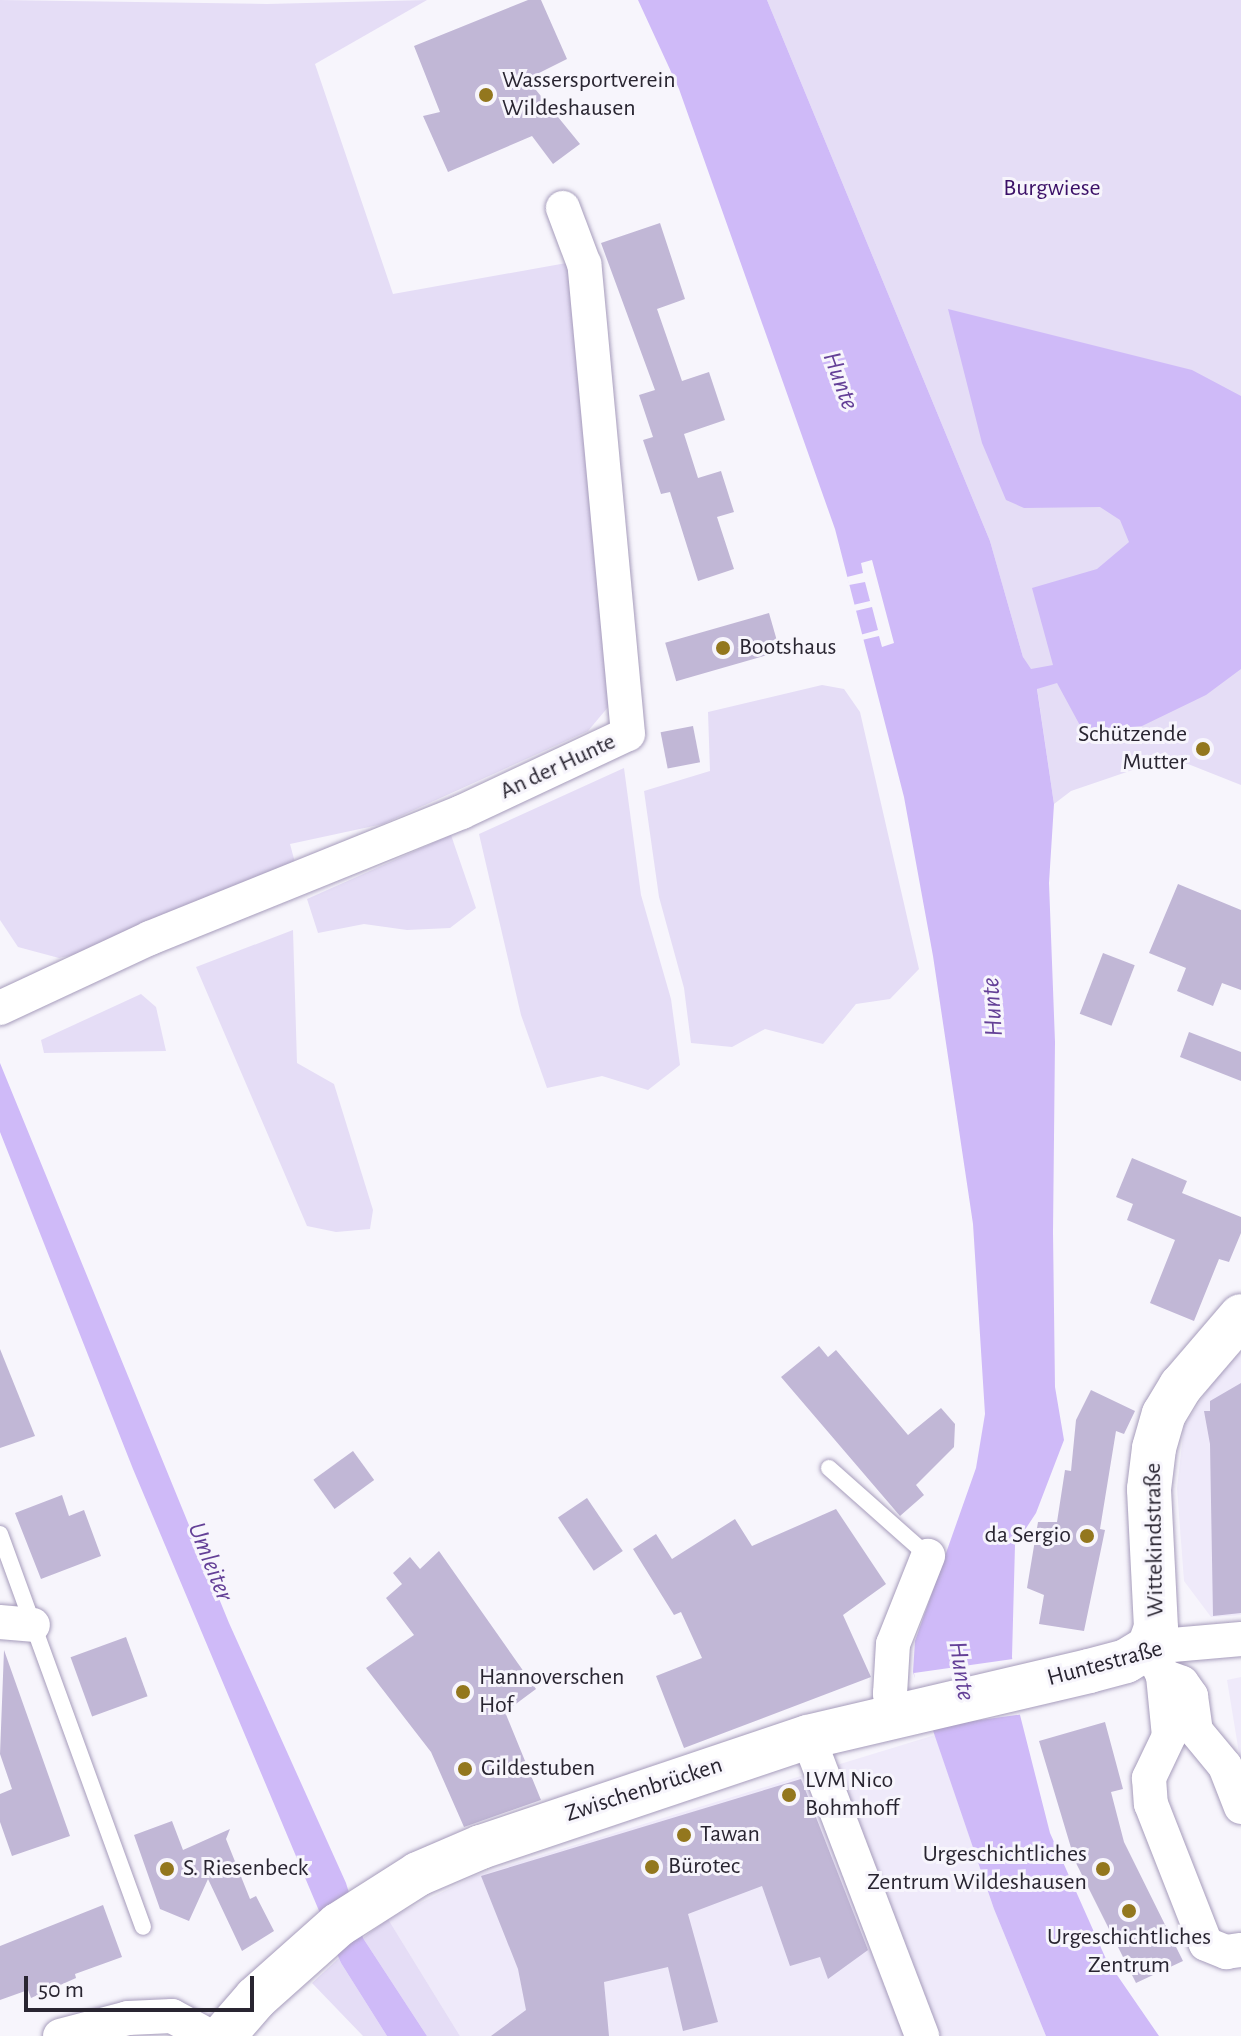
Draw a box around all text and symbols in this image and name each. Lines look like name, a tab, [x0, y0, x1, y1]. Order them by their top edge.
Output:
place label: Wassersportverein Wildeshausen	[502, 67, 676, 123]
marker: Wassersportverein Wildeshausen	[477, 86, 495, 104]
park label: Burgwiese	[1003, 175, 1101, 203]
water label: Hunte	[815, 348, 865, 414]
place label: Bootshaus	[739, 634, 836, 662]
marker: Bootshaus	[714, 639, 732, 657]
place label: Schützende Mutter	[1078, 721, 1187, 777]
street label: An der Hunte	[496, 728, 620, 806]
marker: Schützende Mutter	[1194, 740, 1212, 758]
water label: Hunte	[975, 976, 1011, 1038]
street label: Wittekindstraße	[1139, 1463, 1171, 1617]
water label: Umleiter	[180, 1518, 240, 1606]
place label: da Sergio	[985, 1522, 1071, 1550]
marker: da Sergio	[1078, 1527, 1096, 1545]
street label: Huntestraße	[1044, 1635, 1166, 1693]
water label: Hunte	[941, 1639, 981, 1703]
place label: Hannoverschen Hof	[479, 1664, 624, 1720]
marker: Hannoverschen Hof	[454, 1683, 472, 1701]
street label: Zwischenbrücken	[562, 1751, 726, 1829]
place label: Gildestuben	[481, 1755, 595, 1783]
marker: Gildestuben	[456, 1760, 474, 1778]
place label: LVM Nico Bohmhoff	[805, 1767, 899, 1823]
marker: LVM Nico Bohmhoff	[780, 1786, 798, 1804]
place label: Tawan	[700, 1821, 760, 1849]
marker: Tawan	[675, 1826, 693, 1844]
place label: Urgeschichtliches Zentrum Wildeshausen	[867, 1841, 1087, 1897]
place label: Bürotec	[668, 1853, 740, 1881]
place label: S. Riesenbeck	[183, 1855, 308, 1883]
marker: Bürotec	[643, 1858, 661, 1876]
marker: S. Riesenbeck	[158, 1860, 176, 1878]
marker: Urgeschichtliches Zentrum Wildeshausen	[1094, 1860, 1112, 1878]
marker: Urgeschichtliches Zentrum	[1120, 1902, 1138, 1920]
place label: Urgeschichtliches Zentrum	[1047, 1924, 1211, 1980]
scale bar	[28, 1960, 258, 2010]
text: 50 m	[38, 1978, 84, 2002]

